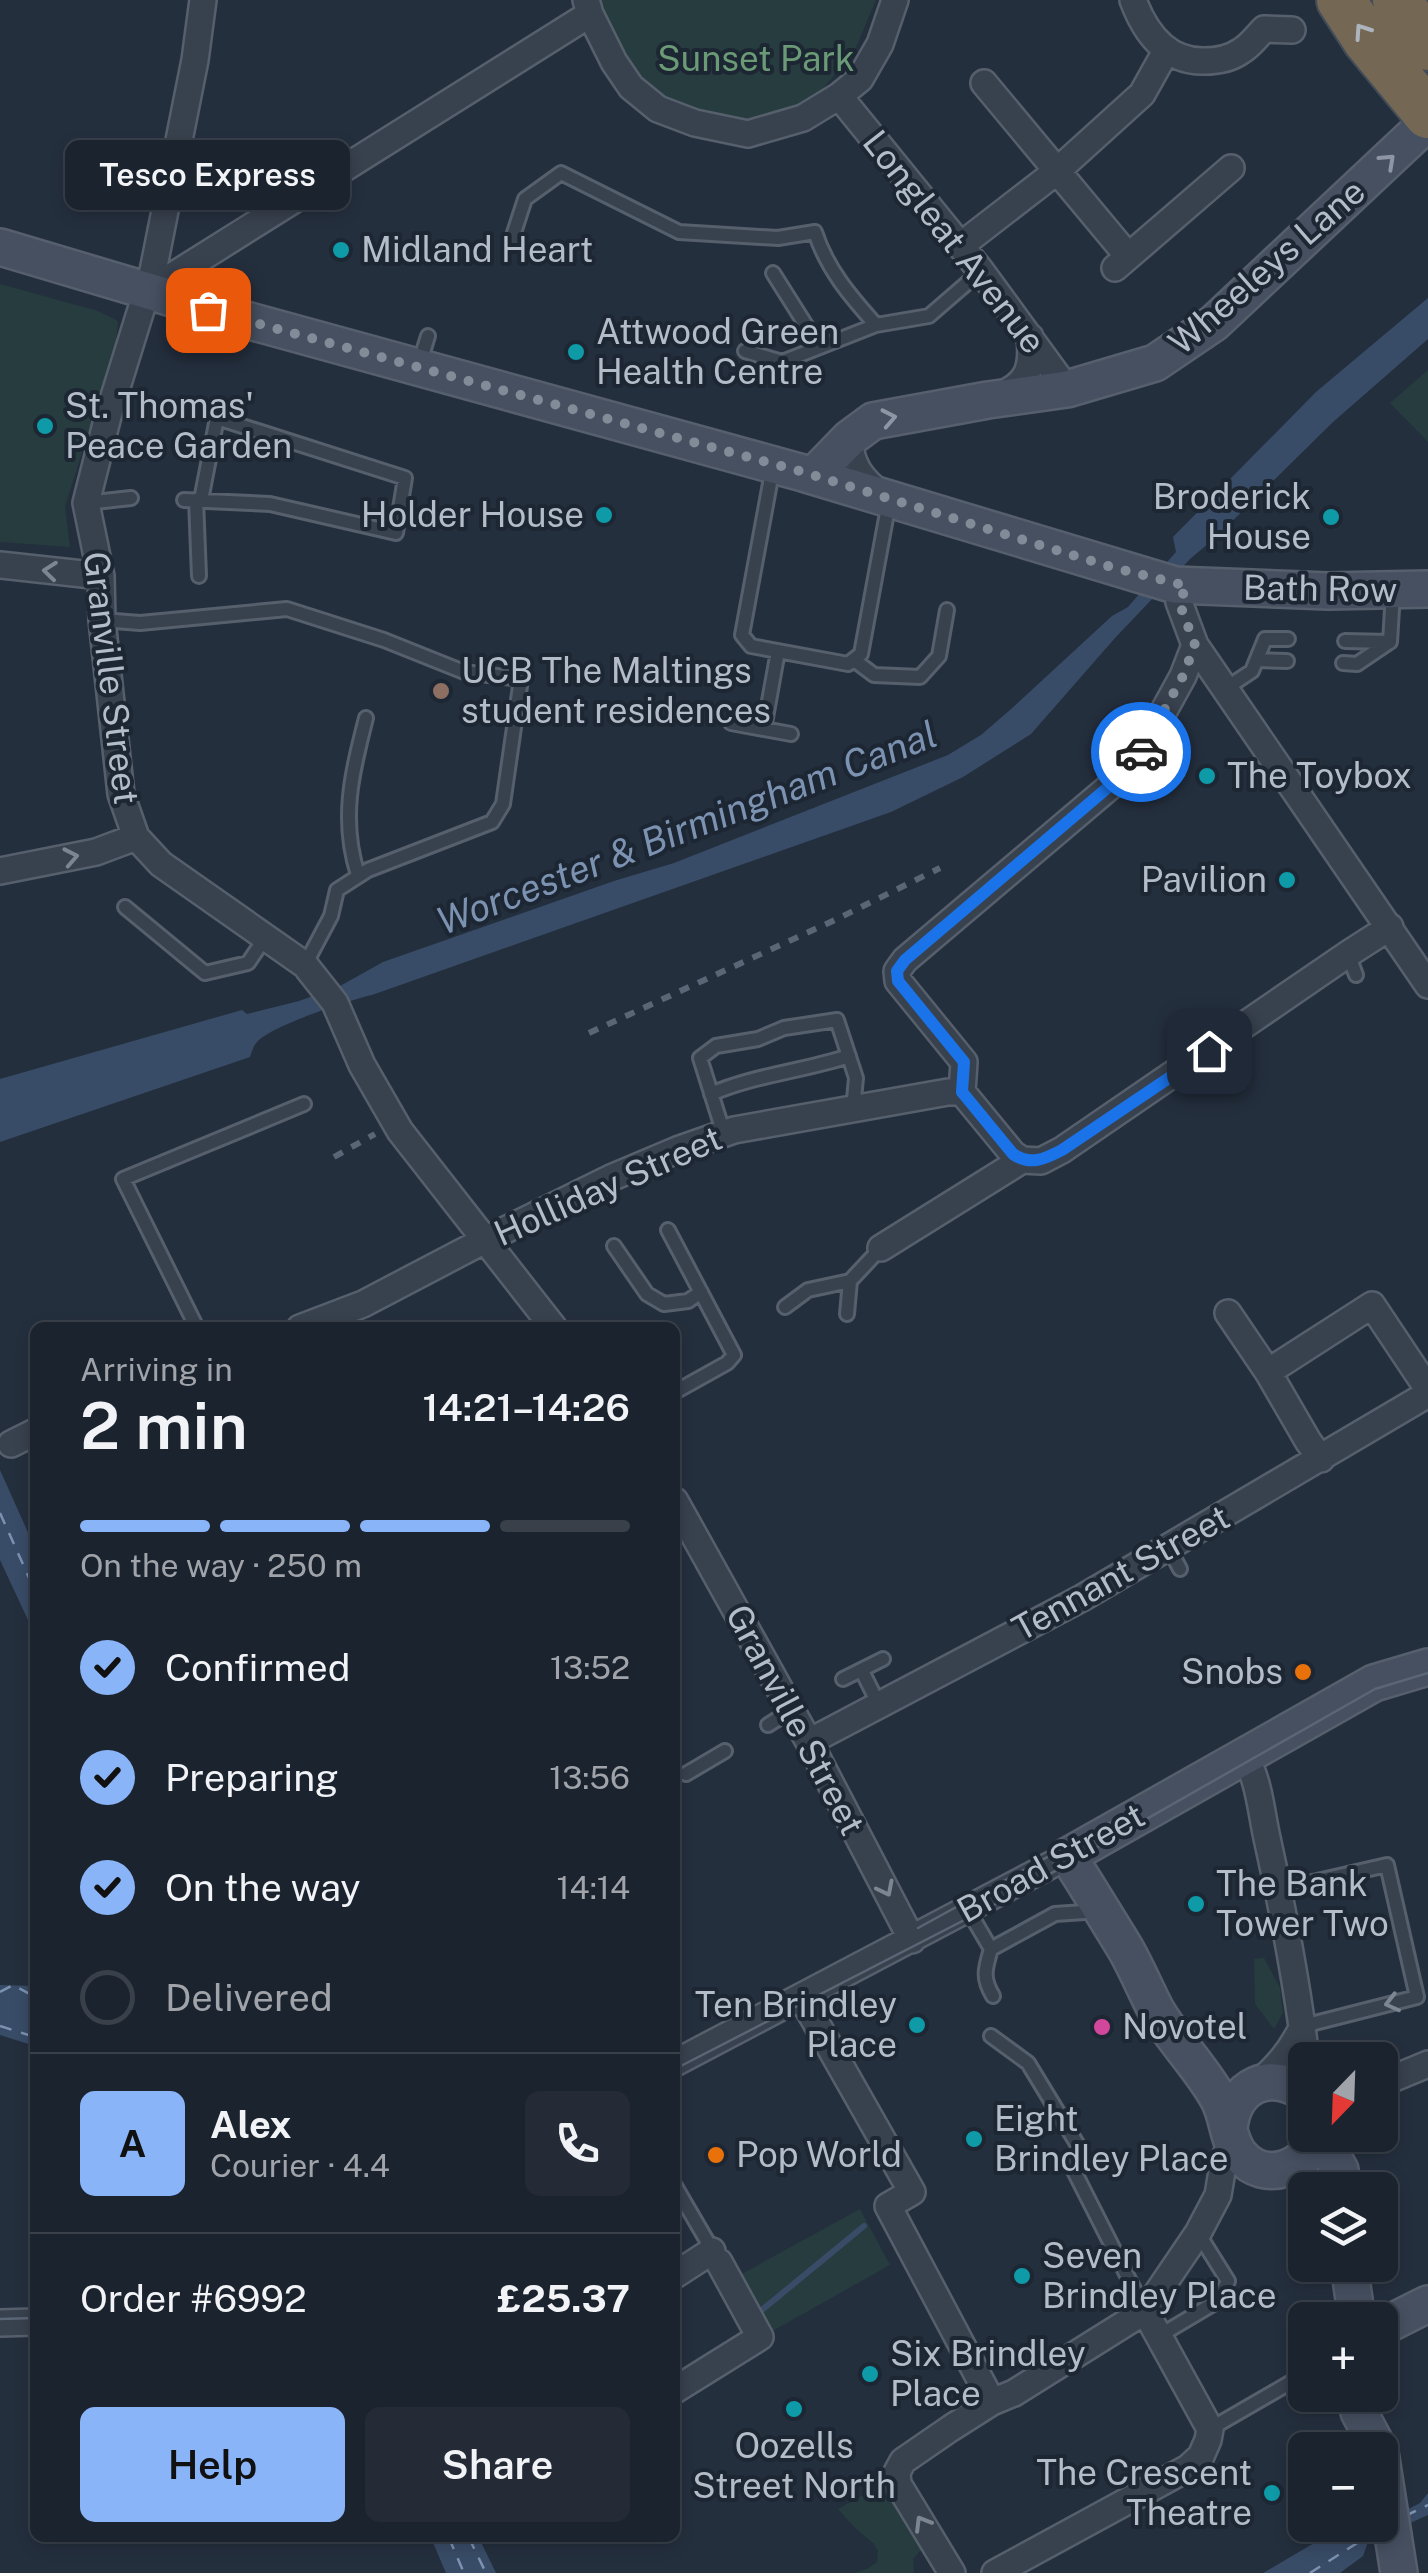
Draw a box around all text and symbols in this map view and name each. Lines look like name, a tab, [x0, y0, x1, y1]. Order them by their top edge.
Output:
one-way arrow	[1355, 23, 1374, 41]
park label: Sunset Park	[657, 38, 855, 79]
street label: Longleat Avenue	[855, 122, 1054, 361]
callout: Tesco Express	[66, 140, 350, 210]
one-way arrow	[1377, 155, 1395, 173]
text: Tesco Express	[99, 156, 316, 193]
street label: Wheeleys Lane	[1160, 170, 1373, 363]
place label: Midland Heart	[361, 229, 593, 270]
marker: Midland Heart	[330, 239, 352, 261]
pin	[166, 268, 251, 353]
icon: bag	[181, 283, 236, 338]
place label: Attwood Green Health Centre	[596, 311, 839, 392]
marker: Attwood Green Health Centre	[565, 341, 587, 363]
place label: St. Thomas' Peace Garden	[65, 385, 292, 466]
one-way arrow	[880, 409, 897, 430]
marker: St. Thomas' Peace Garden	[34, 415, 56, 437]
place label: Broderick House	[1153, 476, 1311, 557]
place label: Holder House	[361, 494, 584, 535]
marker: Holder House	[593, 504, 615, 526]
marker: Broderick House	[1320, 506, 1342, 528]
street label: Granville Street	[76, 549, 147, 807]
one-way arrow	[42, 561, 58, 582]
street label: Bath Row	[1243, 567, 1398, 610]
place label: UCB The Maltings student residences	[461, 650, 771, 731]
marker: UCB The Maltings student residences	[430, 680, 452, 702]
courier	[1091, 702, 1191, 802]
water label: Worcester & Birmingham Canal	[430, 711, 943, 944]
icon: car	[1114, 725, 1169, 780]
place label: The Toybox	[1227, 755, 1412, 796]
marker: The Toybox	[1196, 765, 1218, 787]
one-way arrow	[63, 847, 79, 868]
place label: Pavilion	[1141, 859, 1267, 900]
marker: Pavilion	[1276, 869, 1298, 891]
pin	[1167, 1009, 1252, 1094]
icon: home	[1182, 1024, 1237, 1079]
street label: Holliday Street	[488, 1117, 728, 1254]
text: Arriving in	[80, 1351, 233, 1388]
text: 14:21–14:26	[422, 1385, 630, 1430]
text: 2 min	[80, 1387, 248, 1464]
street label: Tennant Street	[1005, 1496, 1236, 1649]
text: On the way · 250 m	[80, 1547, 362, 1584]
street label: Granville Street	[718, 1598, 873, 1842]
icon: check	[80, 1640, 135, 1695]
text: Confirmed	[165, 1645, 350, 1690]
text: 13:52	[550, 1649, 630, 1686]
place label: Snobs	[1181, 1651, 1283, 1692]
marker: Snobs	[1292, 1661, 1314, 1683]
icon: check	[80, 1750, 135, 1805]
text: Preparing	[165, 1755, 339, 1800]
text: 13:56	[549, 1759, 630, 1796]
street label: Broad Street	[950, 1794, 1151, 1931]
icon: check	[80, 1860, 135, 1915]
place label: The Bank Tower Two	[1216, 1863, 1389, 1944]
text: On the way	[165, 1865, 361, 1910]
text: 14:14	[557, 1869, 630, 1906]
one-way arrow	[874, 1879, 894, 1897]
marker: The Bank Tower Two	[1185, 1893, 1207, 1915]
text: Delivered	[165, 1975, 333, 2020]
place label: Ten Brindley Place	[695, 1984, 897, 2065]
one-way arrow	[1384, 1992, 1401, 2013]
place label: Novotel	[1122, 2006, 1247, 2047]
marker: Ten Brindley Place	[906, 2014, 928, 2036]
marker: Novotel	[1091, 2016, 1113, 2038]
north arrow	[1288, 2042, 1398, 2152]
map controls	[1288, 2042, 1398, 2542]
button: phone	[525, 2091, 630, 2196]
place label: Eight Brindley Place	[994, 2098, 1229, 2179]
text: Alex	[210, 2102, 292, 2147]
text: A	[119, 2121, 146, 2166]
marker: Eight Brindley Place	[963, 2128, 985, 2150]
place label: Pop World	[736, 2134, 902, 2175]
marker: Pop World	[705, 2144, 727, 2166]
text: Courier · 4.4	[210, 2147, 390, 2184]
button: layers	[1288, 2172, 1398, 2282]
place label: Seven Brindley Place	[1042, 2235, 1277, 2316]
marker: Seven Brindley Place	[1011, 2265, 1033, 2287]
text: Order #6992	[80, 2276, 307, 2321]
text: £25.37	[497, 2276, 630, 2321]
button: +	[1288, 2302, 1398, 2412]
place label: Six Brindley Place	[890, 2333, 1086, 2414]
marker: Six Brindley Place	[859, 2363, 881, 2385]
marker: Oozells Street North	[783, 2398, 805, 2420]
button: Help	[80, 2407, 345, 2522]
button: Share	[365, 2407, 630, 2522]
place label: Oozells Street North	[692, 2425, 896, 2506]
button: −	[1288, 2432, 1398, 2542]
place label: The Crescent Theatre	[1036, 2452, 1252, 2533]
marker: The Crescent Theatre	[1261, 2482, 1283, 2504]
one-way arrow	[915, 2516, 934, 2534]

